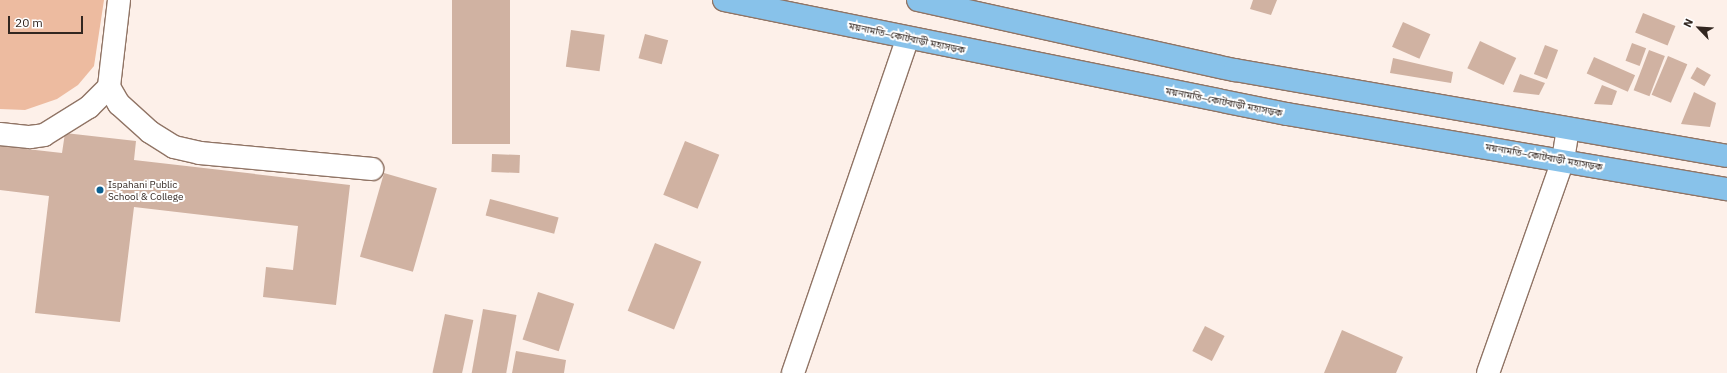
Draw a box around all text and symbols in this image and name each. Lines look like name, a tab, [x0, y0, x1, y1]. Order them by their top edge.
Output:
scale bar	[10, 8, 85, 34]
north arrow	[1679, 8, 1719, 48]
text: 20 m	[15, 15, 43, 30]
text: N	[1680, 16, 1696, 29]
street label: ময়নামতি–কোটবাড়ী মহাসড়ক	[848, 20, 966, 56]
street label: ময়নামতি–কোটবাড়ী মহাসড়ক	[1164, 85, 1284, 119]
street label: ময়নামতি–কোটবাড়ী মহাসড়ক	[1484, 141, 1604, 173]
place label: Ispahani Public School & College	[108, 178, 183, 202]
marker: Ispahani Public School & College	[95, 185, 105, 195]

